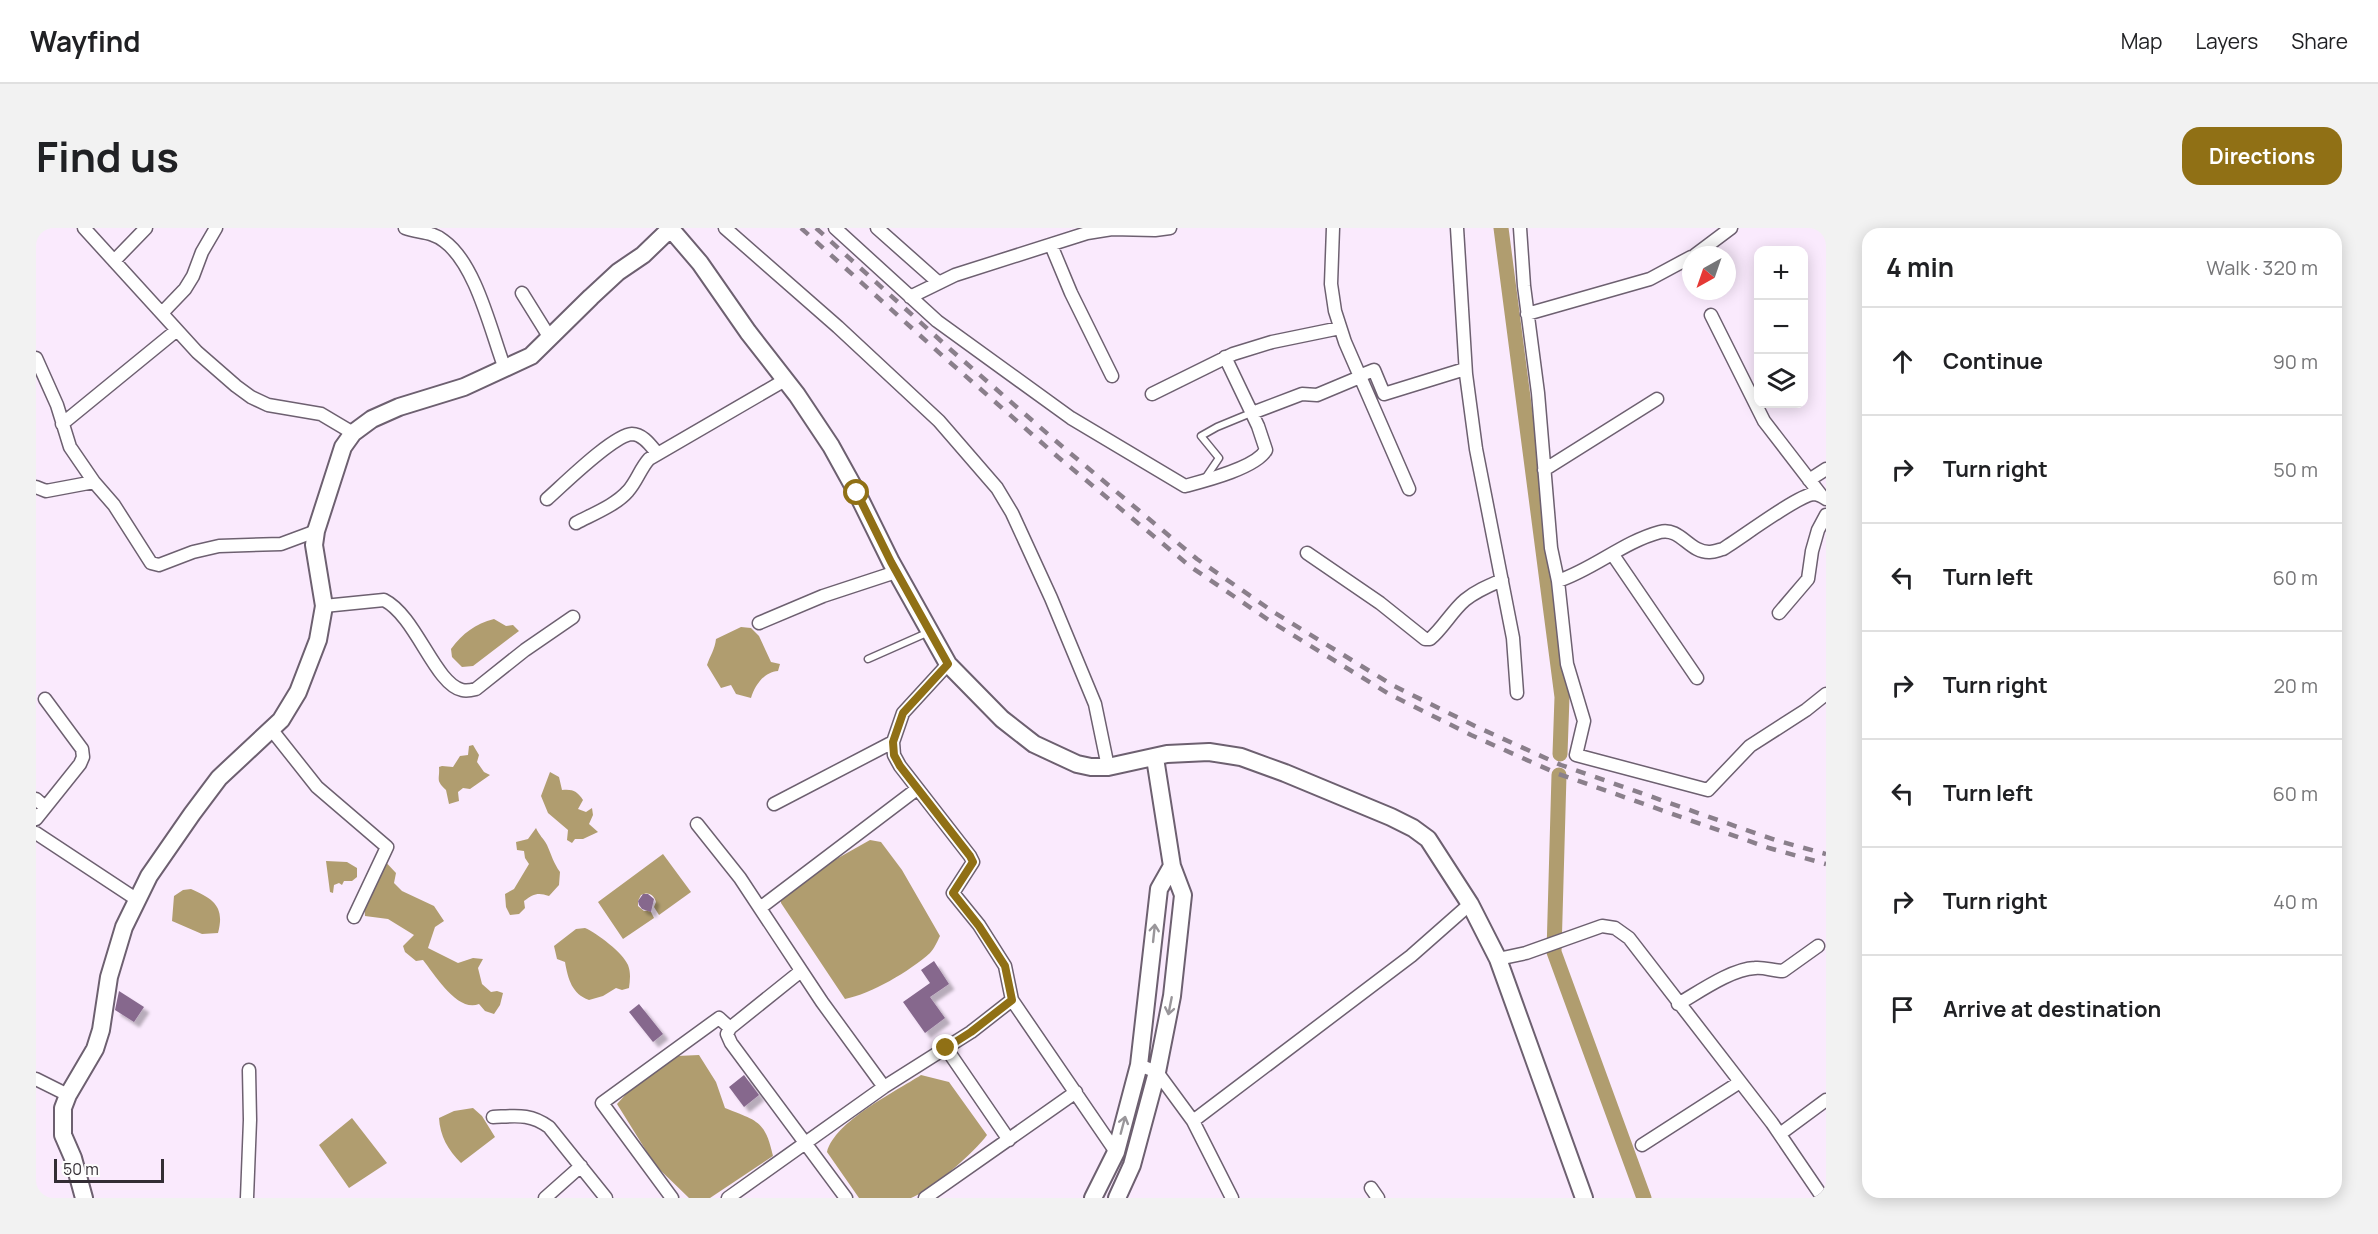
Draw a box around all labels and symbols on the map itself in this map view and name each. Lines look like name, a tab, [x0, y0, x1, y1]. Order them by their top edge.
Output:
north arrow	[1682, 246, 1736, 300]
route start	[843, 479, 869, 505]
one-way arrow	[1149, 923, 1160, 943]
one-way arrow	[1164, 995, 1175, 1015]
route end	[932, 1034, 958, 1060]
one-way arrow	[1118, 1116, 1130, 1135]
scale bar	[54, 1156, 164, 1184]

